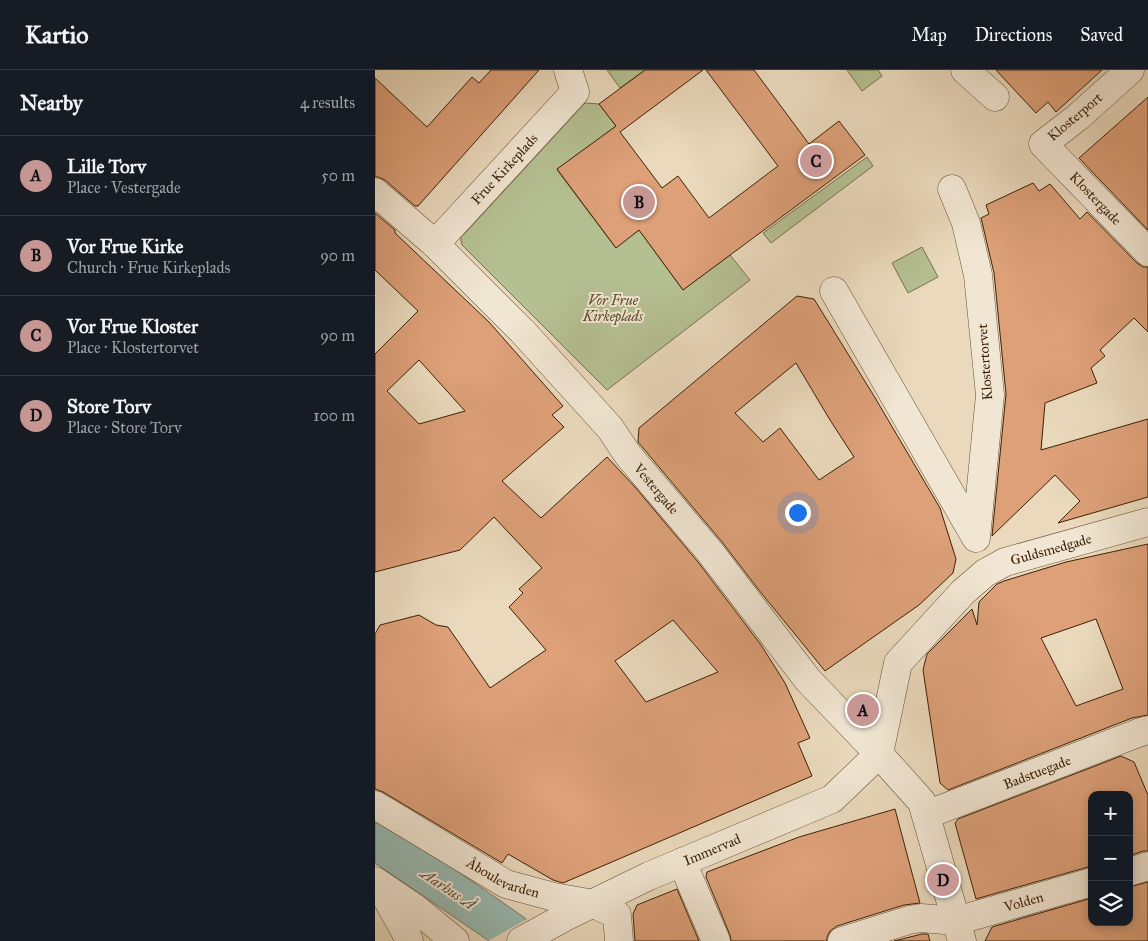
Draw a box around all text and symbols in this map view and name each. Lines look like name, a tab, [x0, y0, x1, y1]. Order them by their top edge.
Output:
text: Kartio	[25, 20, 88, 50]
text: Map	[911, 24, 947, 46]
text: Directions	[975, 24, 1052, 46]
text: Saved	[1080, 24, 1123, 46]
street label: Klosterport	[1044, 89, 1106, 145]
text: Nearby	[20, 90, 83, 116]
text: 4 results	[300, 93, 355, 112]
street label: Frue Kirkeplads	[467, 130, 541, 208]
pin: C	[800, 142, 832, 180]
text: Lille Torv	[67, 155, 146, 178]
text: A	[31, 166, 41, 185]
text: 50 m	[321, 166, 355, 185]
street label: Klostergade	[1066, 168, 1125, 228]
text: Place · Vestergade	[67, 178, 181, 197]
pin: B	[623, 183, 655, 221]
text: Vor Frue Kirke	[67, 235, 183, 258]
text: B	[31, 246, 41, 265]
text: 90 m	[320, 246, 355, 265]
text: Church · Frue Kirkeplads	[67, 258, 230, 277]
park label: Vor Frue Kirkeplads	[582, 292, 644, 326]
text: Vor Frue Kloster	[67, 315, 198, 338]
street label: Klostertorvet	[974, 323, 996, 401]
text: C	[31, 326, 41, 345]
text: 90 m	[320, 326, 355, 345]
text: Place · Klostertorvet	[67, 338, 199, 357]
text: Store Torv	[67, 395, 151, 418]
text: D	[30, 406, 42, 425]
text: 100 m	[313, 406, 355, 425]
text: Place · Store Torv	[67, 418, 182, 437]
street label: Vestergade	[630, 459, 683, 518]
your location	[785, 500, 811, 526]
street label: Guldsmedgade	[1008, 530, 1094, 569]
pin: A	[847, 691, 879, 729]
street label: Badstuegade	[1001, 751, 1073, 793]
map controls	[1088, 791, 1133, 926]
button: +	[1088, 791, 1133, 836]
street label: Immervad	[681, 830, 743, 869]
button: −	[1088, 836, 1133, 881]
street label: Åboulevarden	[463, 852, 542, 901]
pin: D	[927, 861, 959, 899]
water label: Aarhus Å	[416, 862, 480, 914]
button: layers	[1088, 881, 1133, 926]
street label: Volden	[1001, 888, 1046, 916]

